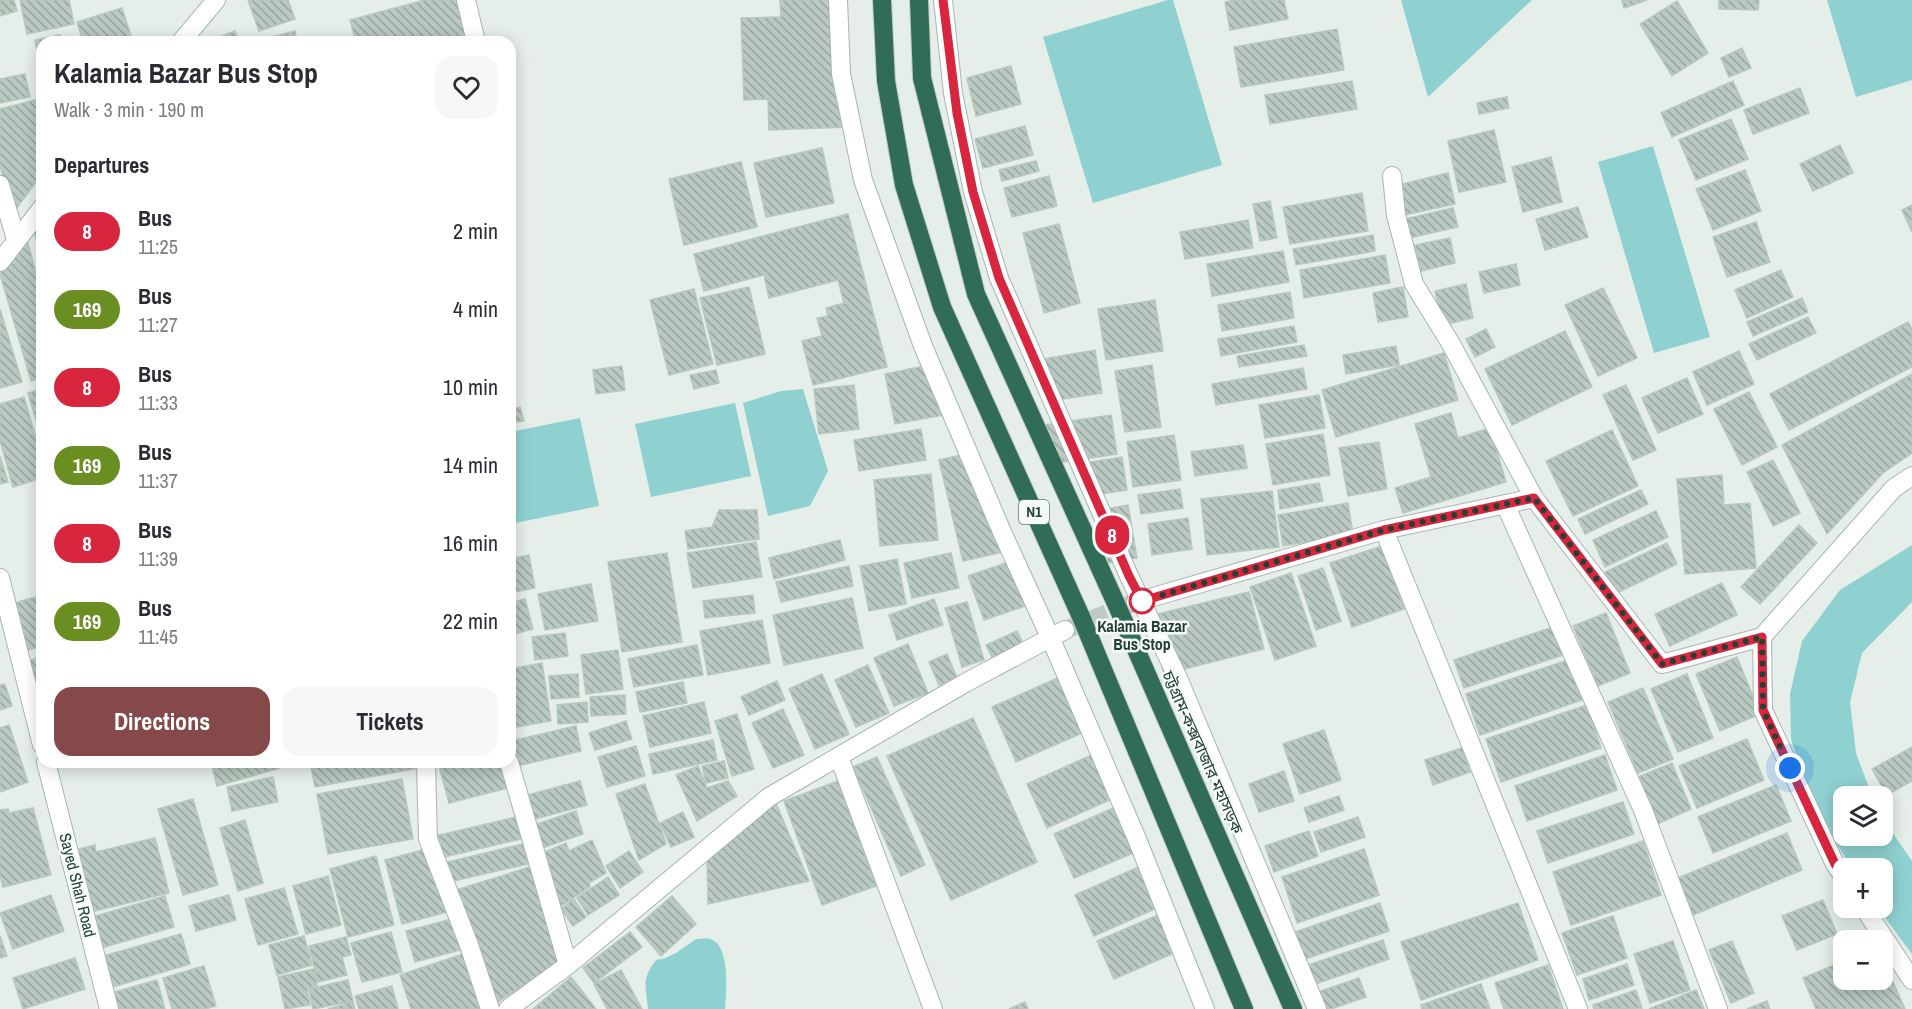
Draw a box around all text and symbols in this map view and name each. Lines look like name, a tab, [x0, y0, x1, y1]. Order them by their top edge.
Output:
text: Kalamia Bazar Bus Stop	[54, 54, 318, 92]
button: heart	[435, 56, 498, 119]
text: Walk · 3 min · 190 m	[54, 96, 204, 123]
text: Departures	[54, 150, 149, 180]
text: Bus	[138, 203, 172, 233]
text: 2 min	[453, 216, 498, 246]
text: 8	[82, 217, 92, 246]
text: 11:25	[138, 233, 178, 260]
text: Bus	[138, 281, 172, 311]
text: 4 min	[453, 294, 498, 324]
text: 169	[73, 295, 101, 324]
text: 11:27	[138, 311, 178, 338]
text: Bus	[138, 359, 172, 389]
text: 10 min	[443, 372, 498, 402]
text: 8	[82, 373, 92, 402]
text: 11:33	[138, 389, 178, 416]
text: Bus	[138, 437, 172, 467]
text: 14 min	[443, 450, 498, 480]
text: 169	[73, 451, 101, 480]
text: 11:37	[138, 467, 178, 494]
road number: N1	[1019, 500, 1049, 524]
text: Bus	[138, 515, 172, 545]
line badge: 8	[1092, 516, 1132, 554]
text: 8	[1107, 521, 1117, 550]
text: 16 min	[443, 528, 498, 558]
text: 8	[82, 529, 92, 558]
text: 11:39	[138, 545, 178, 572]
marker: Kalamia Bazar Bus Stop	[1129, 588, 1155, 614]
text: Bus	[138, 593, 172, 623]
text: 22 min	[443, 606, 498, 636]
text: 169	[73, 607, 101, 636]
place label: Kalamia Bazar Bus Stop	[1097, 615, 1188, 655]
text: 11:45	[138, 623, 178, 650]
street label: চট্টগ্রাম-কক্সবাজার মহাসড়ক	[1157, 666, 1249, 838]
button: Directions	[54, 687, 270, 756]
button: Tickets	[282, 687, 498, 756]
your location	[1775, 753, 1805, 783]
map controls	[1833, 786, 1893, 990]
button: layers	[1833, 786, 1893, 846]
street label: Sayed Shah Road	[54, 831, 102, 939]
button: +	[1833, 858, 1893, 918]
button: −	[1833, 930, 1893, 990]

